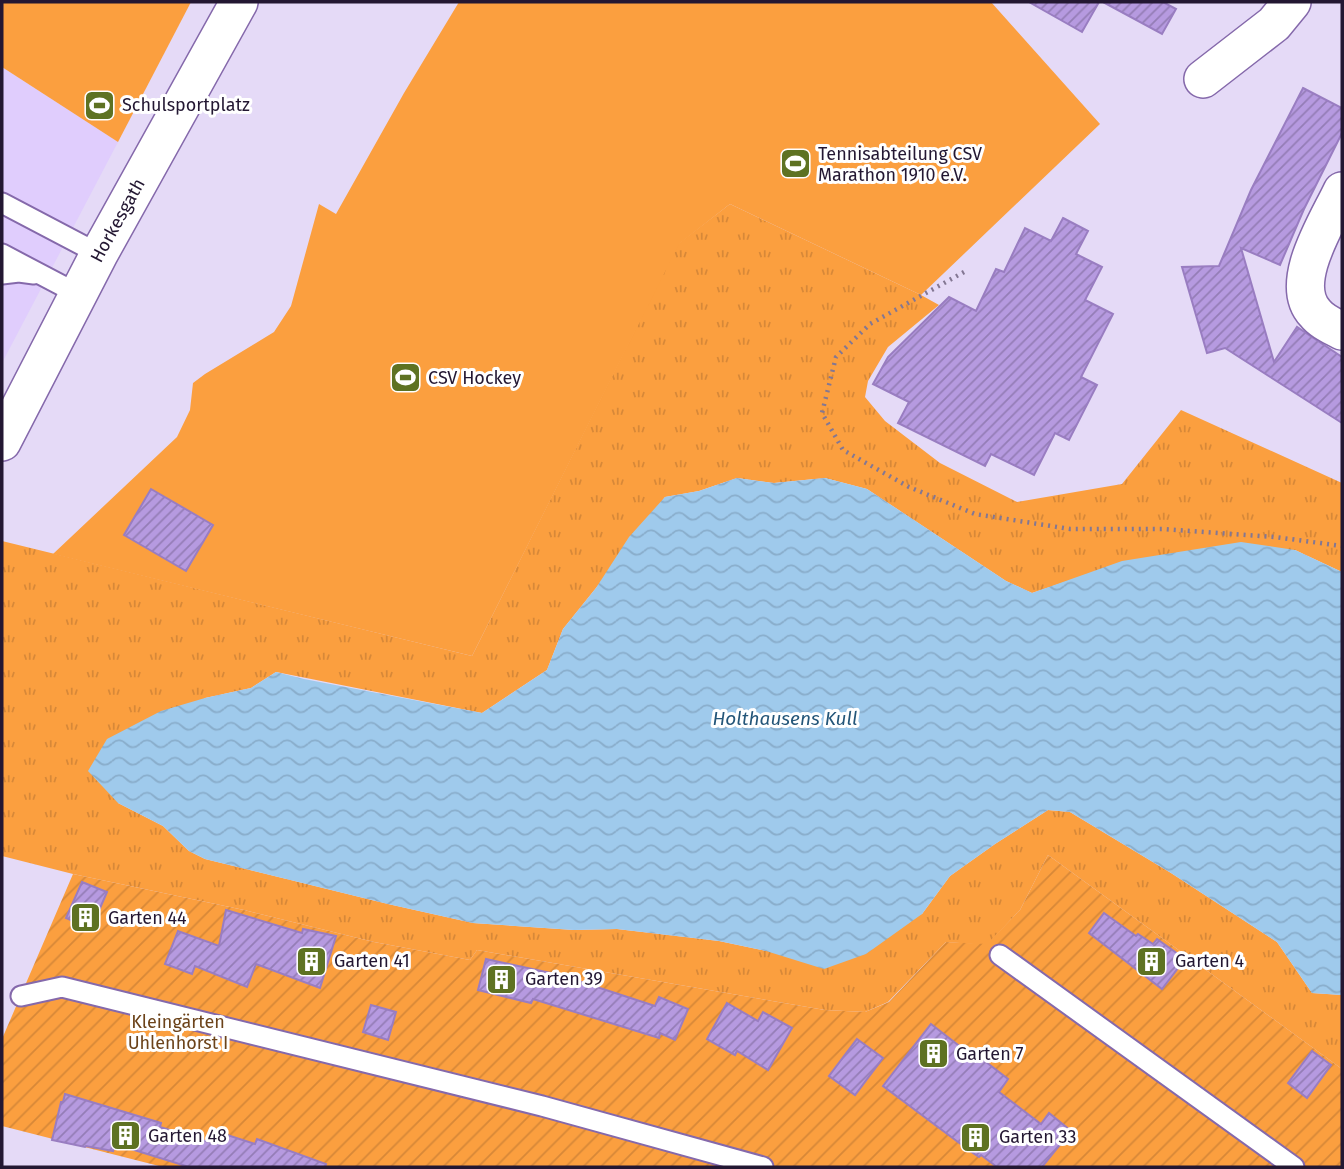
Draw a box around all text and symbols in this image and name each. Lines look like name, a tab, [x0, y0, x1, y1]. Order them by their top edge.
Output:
sports icon: Schulsportplatz	[82, 88, 116, 122]
place label: Schulsportplatz	[122, 94, 250, 116]
place label: Tennisabteilung CSV Marathon 1910 e.V.	[818, 143, 982, 186]
sports icon: Tennisabteilung CSV Marathon 1910 e.V.	[778, 147, 812, 181]
street label: Horkesgath	[86, 174, 150, 266]
sports icon: CSV Hockey	[388, 361, 422, 395]
place label: CSV Hockey	[428, 367, 521, 389]
water label: Holthausens Kull	[713, 707, 857, 730]
building icon: Garten 44	[68, 901, 102, 935]
place label: Garten 44	[108, 907, 187, 929]
building icon: Garten 41	[294, 944, 328, 978]
building icon: Garten 4	[1135, 944, 1169, 978]
place label: Garten 41	[334, 950, 410, 972]
place label: Garten 4	[1175, 950, 1244, 972]
building icon: Garten 39	[485, 962, 519, 996]
place label: Garten 39	[525, 968, 603, 990]
park label: Kleingärten Uhlenhorst I	[128, 1011, 228, 1054]
building icon: Garten 7	[916, 1037, 950, 1071]
place label: Garten 7	[956, 1043, 1023, 1065]
building icon: Garten 48	[108, 1119, 142, 1153]
building icon: Garten 33	[959, 1120, 993, 1154]
place label: Garten 48	[148, 1125, 227, 1147]
place label: Garten 33	[999, 1126, 1076, 1148]

